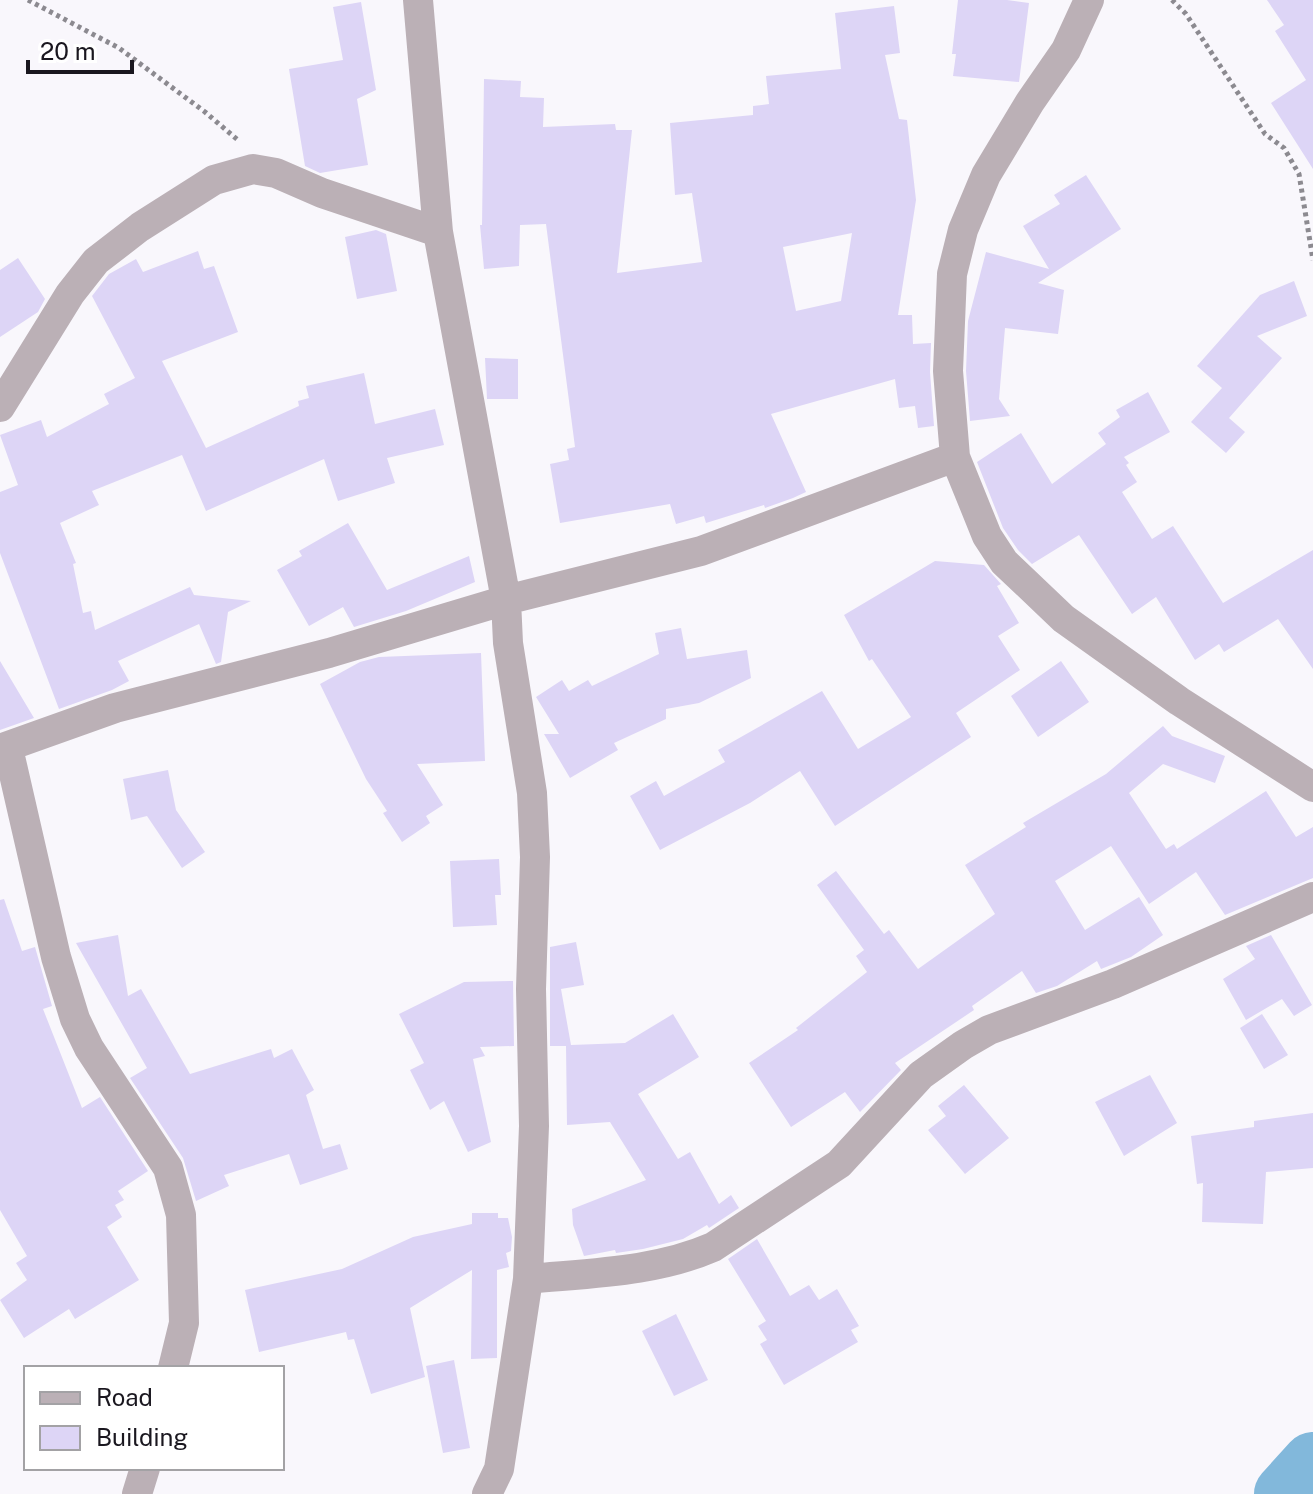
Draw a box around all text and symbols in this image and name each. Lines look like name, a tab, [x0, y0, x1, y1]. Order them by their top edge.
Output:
scale bar	[28, 24, 132, 74]
text: 20 m	[40, 37, 96, 65]
legend	[24, 1366, 284, 1470]
text: Road	[96, 1383, 153, 1411]
text: Building	[96, 1423, 188, 1451]

